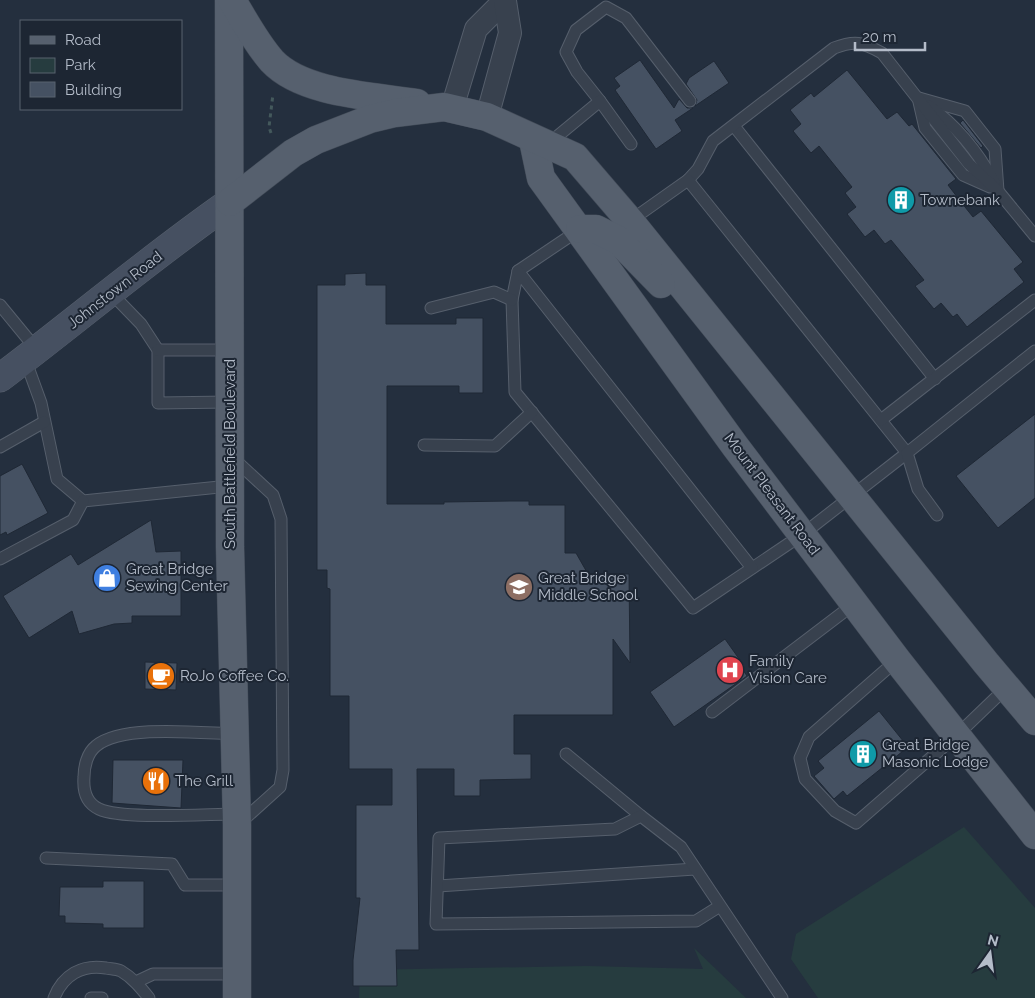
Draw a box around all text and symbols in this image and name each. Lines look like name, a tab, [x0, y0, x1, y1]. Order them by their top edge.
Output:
legend	[20, 20, 182, 110]
scale bar	[855, 20, 925, 52]
text: 20 m	[862, 28, 897, 46]
text: Road	[65, 31, 101, 49]
text: Park	[65, 56, 96, 74]
text: Building	[65, 81, 122, 99]
building icon: Townebank	[886, 185, 916, 215]
place label: Townebank	[920, 191, 1000, 209]
street label: Johnstown Road	[64, 247, 166, 333]
street label: South Battlefield Boulevard	[221, 359, 239, 549]
street label: Mount Pleasant Road	[720, 430, 824, 558]
place label: Great Bridge Sewing Center	[126, 560, 228, 595]
shop icon: Great Bridge Sewing Center	[92, 563, 122, 593]
place label: Great Bridge Middle School	[538, 569, 639, 604]
school or university icon: Great Bridge Middle School	[504, 572, 534, 602]
place label: Family Vision Care	[749, 652, 827, 687]
hospital icon: Family Vision Care	[715, 655, 745, 685]
cafe icon: RoJo Coffee Co.	[146, 661, 176, 691]
place label: RoJo Coffee Co.	[180, 667, 289, 685]
place label: Great Bridge Masonic Lodge	[882, 736, 989, 771]
building icon: Great Bridge Masonic Lodge	[848, 739, 878, 769]
restaurant icon: The Grill	[141, 766, 171, 796]
place label: The Grill	[175, 772, 234, 790]
north arrow	[965, 928, 1015, 978]
text: N	[986, 931, 1000, 949]

